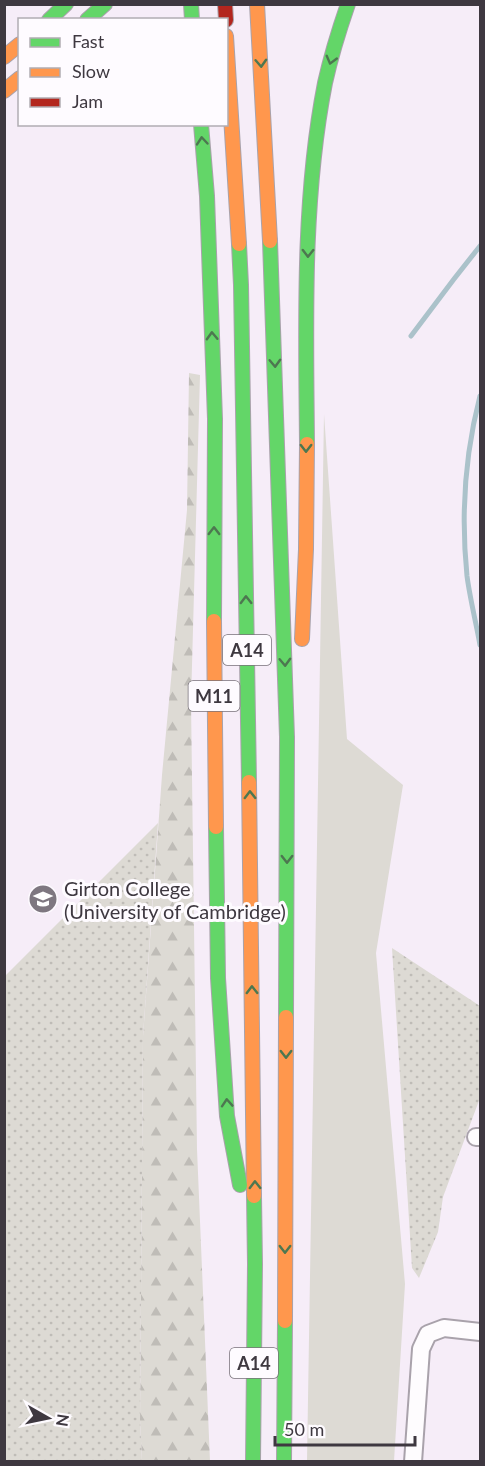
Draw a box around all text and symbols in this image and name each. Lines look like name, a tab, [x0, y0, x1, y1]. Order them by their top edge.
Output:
legend	[18, 18, 228, 126]
text: Fast	[72, 30, 105, 52]
one-way arrow	[326, 55, 338, 65]
one-way arrow	[254, 58, 267, 67]
text: Slow	[72, 60, 110, 82]
text: Jam	[72, 90, 103, 112]
one-way arrow	[196, 137, 209, 146]
one-way arrow	[301, 249, 314, 258]
one-way arrow	[205, 331, 218, 340]
one-way arrow	[268, 358, 281, 367]
one-way arrow	[300, 444, 312, 453]
one-way arrow	[208, 526, 220, 535]
one-way arrow	[240, 595, 252, 604]
road number: A14	[223, 635, 271, 665]
one-way arrow	[278, 658, 291, 667]
road number: M11	[188, 681, 240, 711]
one-way arrow	[243, 790, 256, 799]
one-way arrow	[281, 854, 293, 863]
place label: Girton College (University of Cambridge)	[64, 876, 286, 923]
school or university icon: Girton College (University of Cambridge)	[27, 883, 59, 915]
one-way arrow	[246, 985, 259, 994]
one-way arrow	[280, 1049, 292, 1058]
one-way arrow	[220, 1099, 233, 1108]
one-way arrow	[248, 1180, 261, 1189]
one-way arrow	[279, 1244, 291, 1253]
road number: A14	[230, 1348, 278, 1378]
north arrow	[18, 1388, 78, 1448]
scale bar	[275, 1409, 414, 1447]
text: N	[53, 1413, 74, 1428]
text: 50 m	[284, 1418, 324, 1440]

